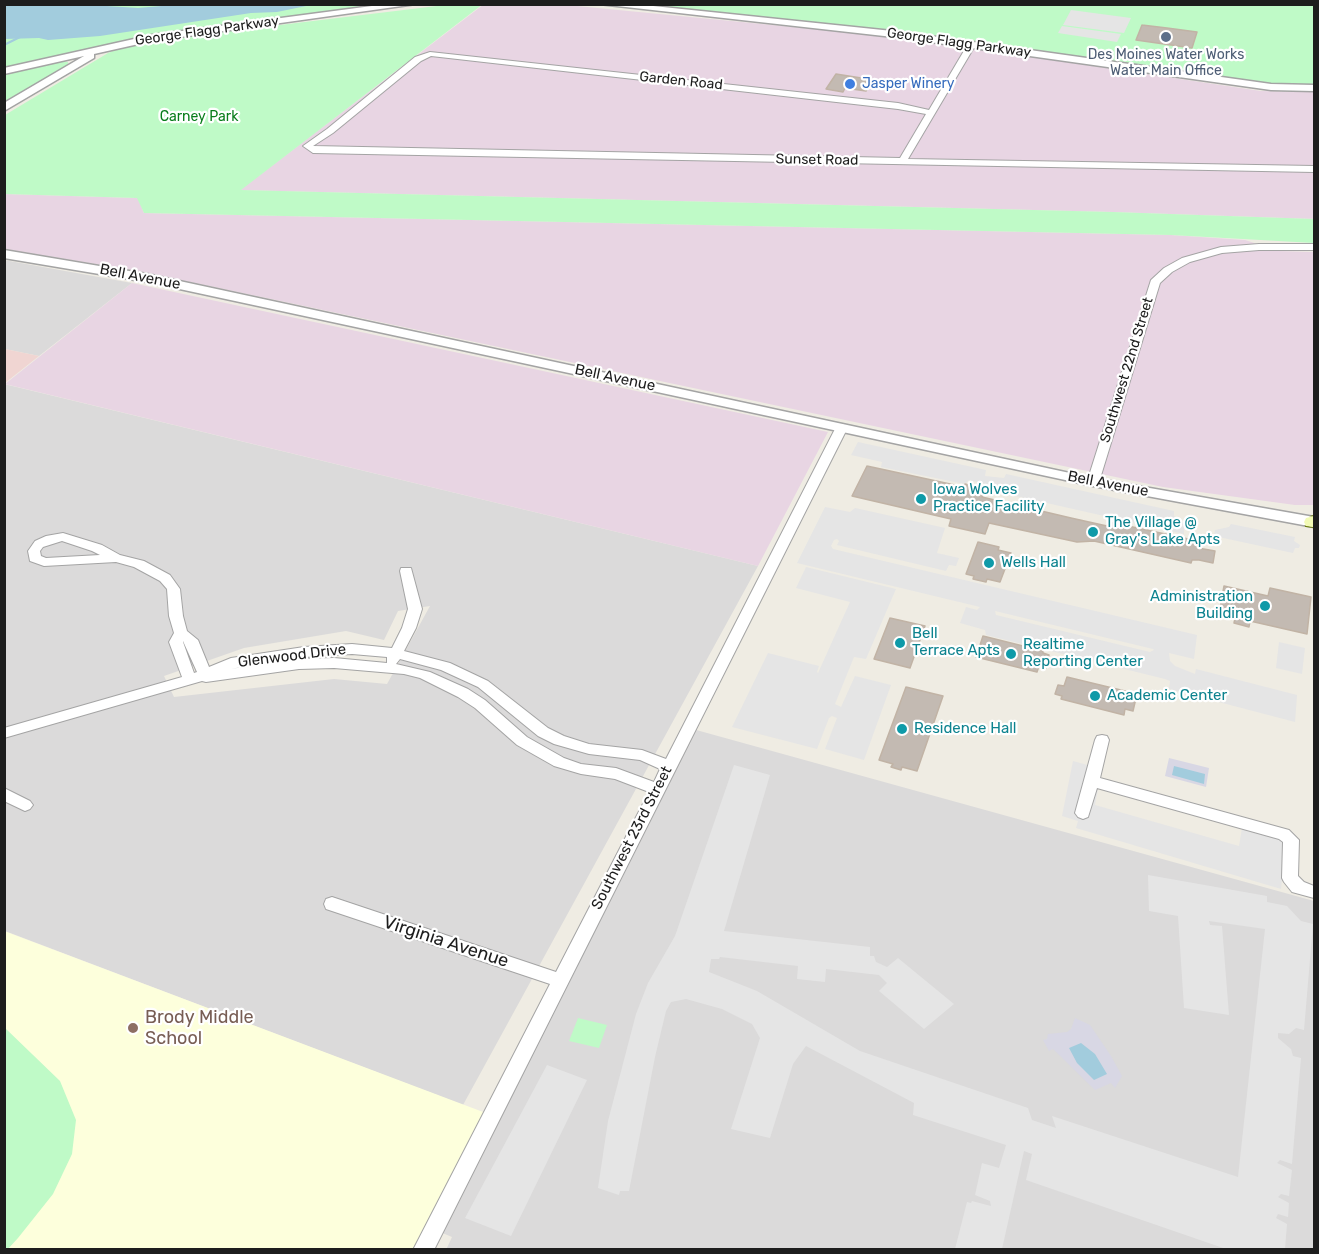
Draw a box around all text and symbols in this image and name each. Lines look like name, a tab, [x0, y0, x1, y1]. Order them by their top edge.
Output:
street label: George Flagg Parkway	[134, 13, 280, 49]
street label: George Flagg Parkway	[886, 25, 1032, 61]
marker: Des Moines Water Works Water Main Office	[1159, 30, 1173, 44]
place label: Des Moines Water Works Water Main Office	[1088, 47, 1244, 80]
street label: Garden Road	[639, 68, 723, 94]
place label: Jasper Winery	[862, 76, 955, 92]
marker: Jasper Winery	[843, 77, 857, 91]
park label: Carney Park	[160, 109, 238, 125]
street label: Sunset Road	[776, 151, 858, 169]
street label: Bell Avenue	[98, 260, 182, 294]
street label: Southwest 22nd Street	[1097, 295, 1157, 445]
street label: Bell Avenue	[573, 361, 657, 395]
street label: Bell Avenue	[1066, 467, 1150, 501]
place label: Iowa Wolves Practice Facility	[933, 481, 1045, 516]
marker: Iowa Wolves Practice Facility	[914, 492, 928, 506]
place label: The Village @ Gray's Lake Apts	[1105, 514, 1220, 549]
marker: The Village @ Gray's Lake Apts	[1086, 525, 1100, 539]
place label: Wells Hall	[1001, 554, 1066, 572]
marker: Wells Hall	[982, 556, 996, 570]
place label: Administration Building	[1150, 588, 1253, 623]
marker: Administration Building	[1258, 599, 1272, 613]
place label: Bell Terrace Apts	[912, 625, 1000, 660]
marker: Bell Terrace Apts	[893, 636, 907, 650]
place label: Realtime Reporting Center	[1023, 636, 1143, 671]
street label: Glenwood Drive	[237, 640, 347, 672]
marker: Realtime Reporting Center	[1004, 647, 1018, 661]
place label: Academic Center	[1107, 687, 1227, 705]
marker: Academic Center	[1088, 689, 1102, 703]
place label: Residence Hall	[914, 720, 1016, 738]
marker: Residence Hall	[895, 722, 909, 736]
street label: Southwest 23rd Street	[588, 763, 676, 913]
street label: Virginia Avenue	[381, 912, 511, 972]
place label: Brody Middle School	[145, 1007, 254, 1050]
marker: Brody Middle School	[126, 1021, 140, 1035]

